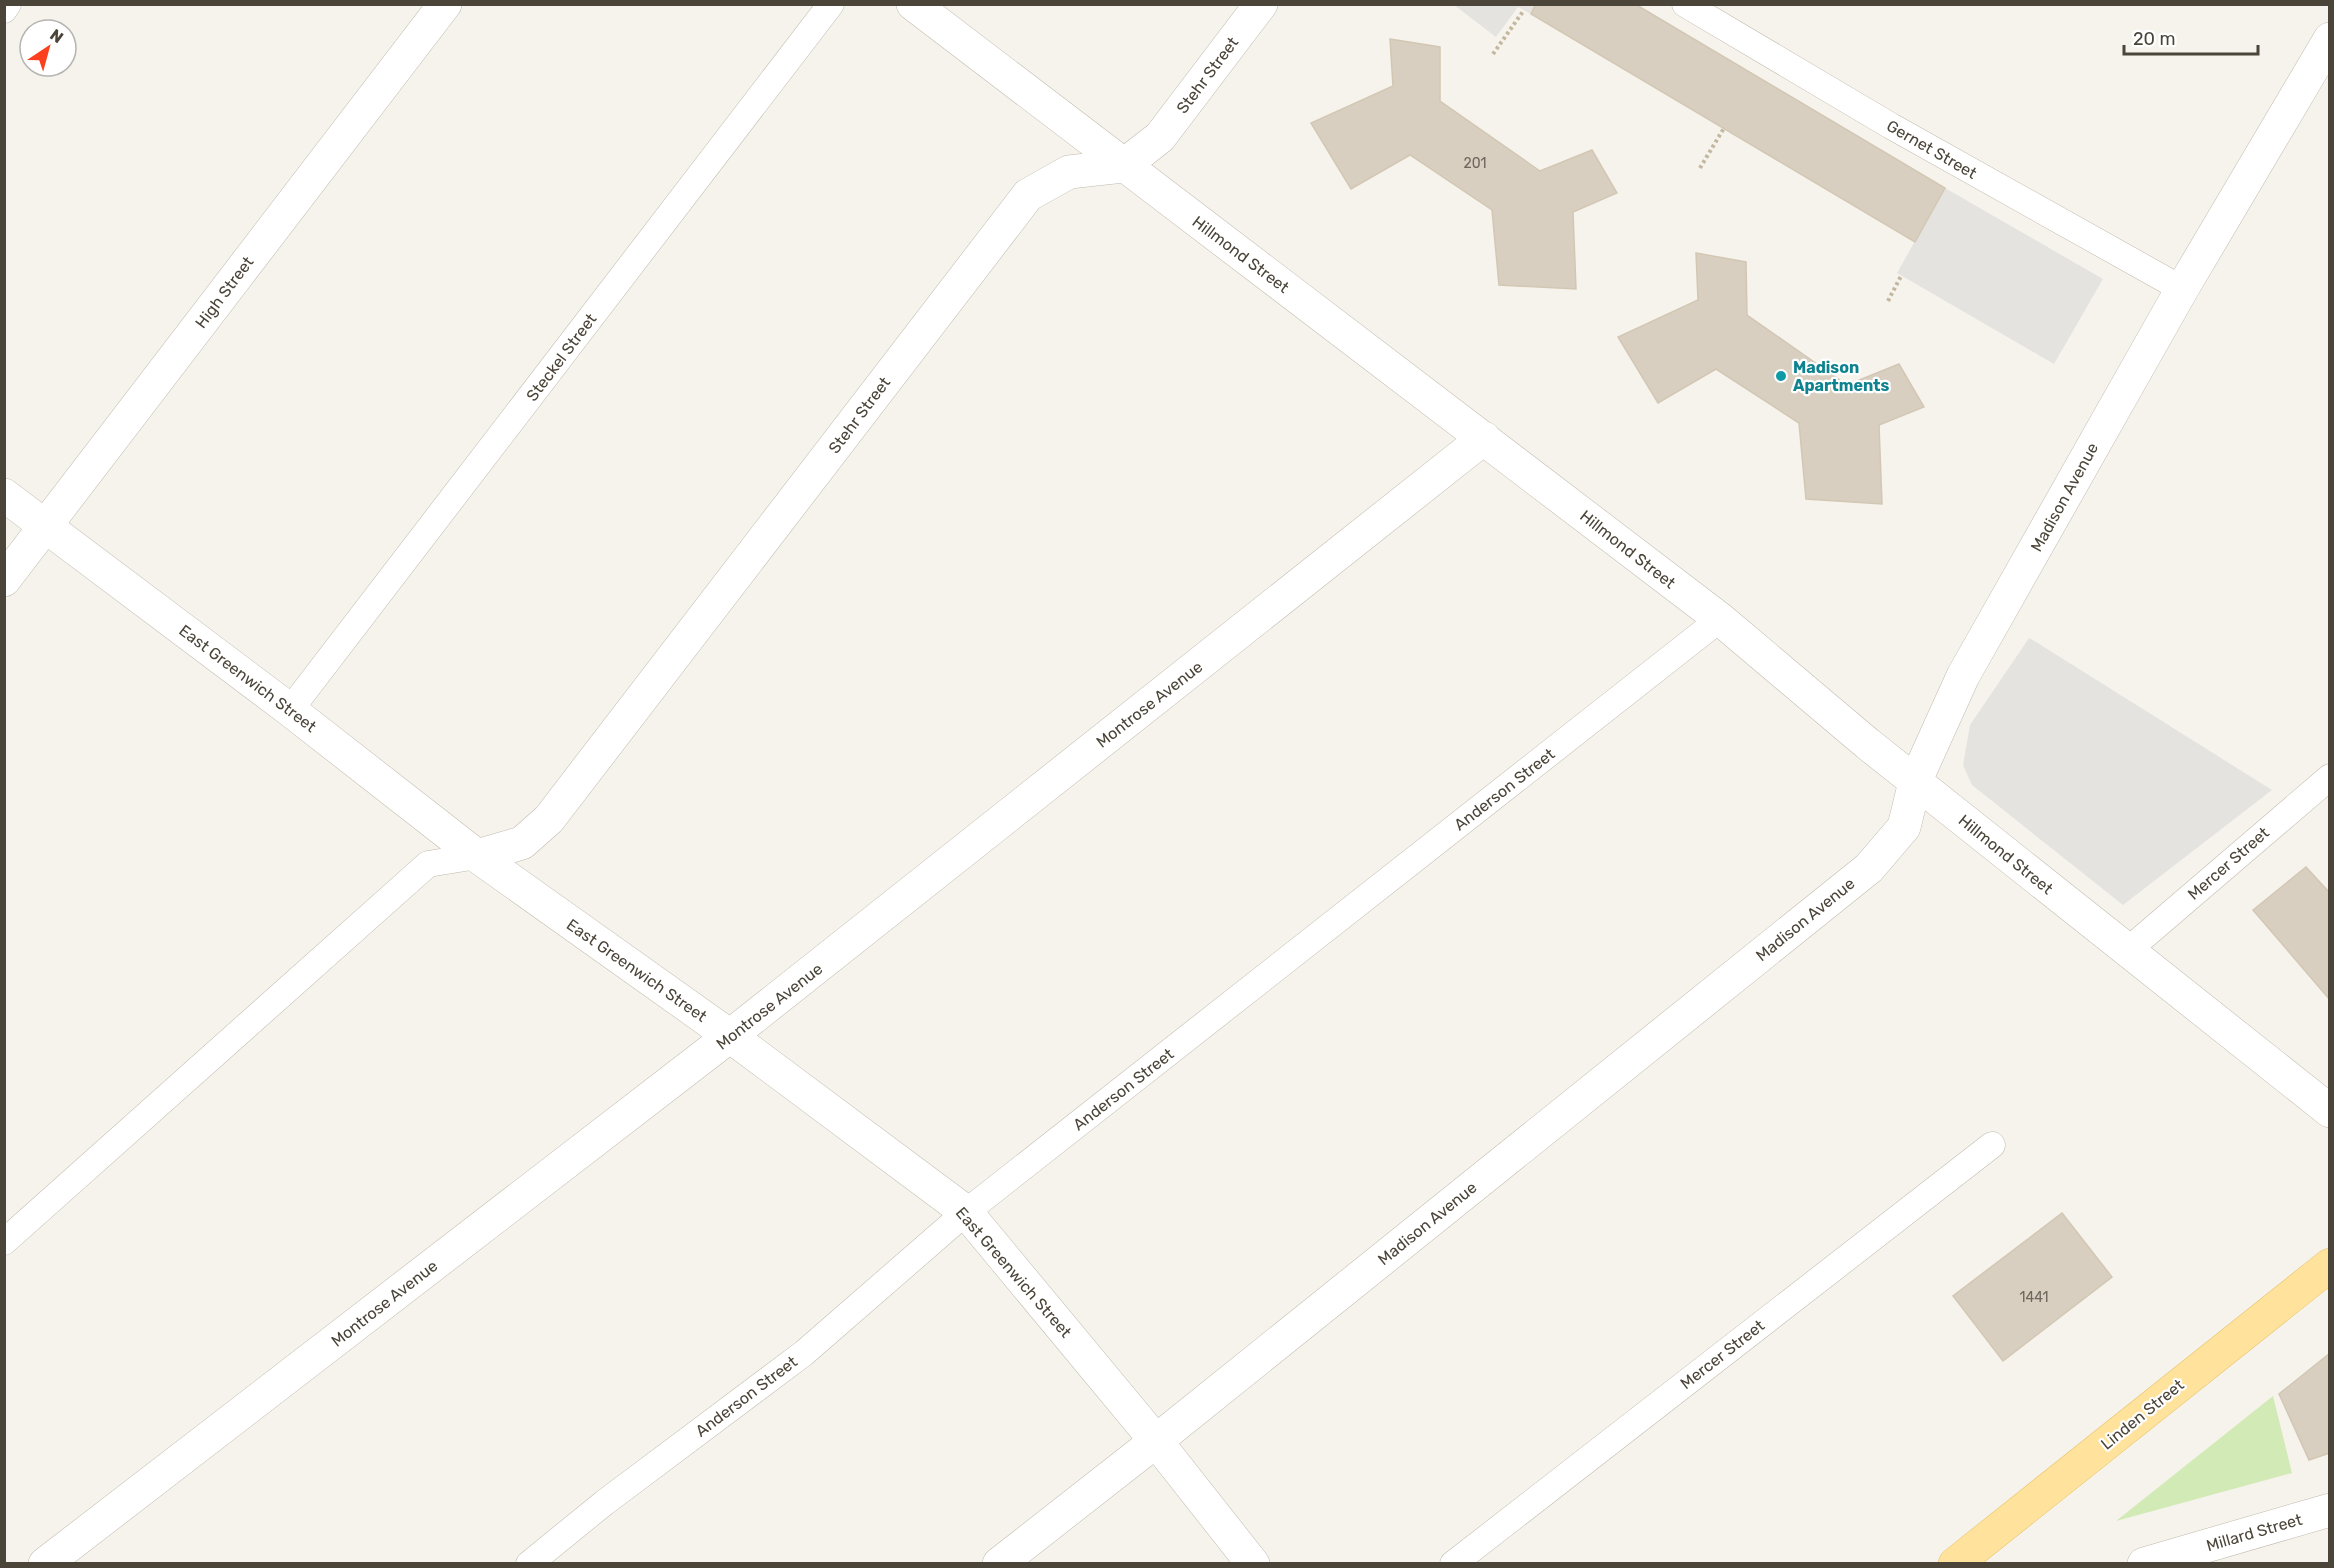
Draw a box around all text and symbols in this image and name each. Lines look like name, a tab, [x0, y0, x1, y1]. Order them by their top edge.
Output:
north arrow	[18, 18, 78, 78]
scale bar	[2124, 18, 2258, 56]
text: N	[46, 25, 67, 47]
text: 20 m	[2133, 28, 2175, 50]
street label: Stehr Street	[1172, 33, 1242, 117]
street label: Gernet Street	[1883, 116, 1980, 183]
house number: 201	[1463, 155, 1487, 172]
street label: Hillmond Street	[1189, 212, 1293, 297]
street label: High Street	[191, 253, 257, 332]
street label: Steckel Street	[522, 310, 601, 405]
place label: Madison Apartments	[1793, 358, 1890, 395]
marker: Madison Apartments	[1774, 369, 1788, 383]
street label: Stehr Street	[824, 373, 894, 457]
street label: Madison Avenue	[2027, 439, 2102, 555]
street label: Hillmond Street	[1576, 506, 1679, 593]
street label: East Greenwich Street	[175, 621, 320, 736]
street label: Montrose Avenue	[1092, 657, 1206, 752]
street label: Anderson Street	[1450, 744, 1558, 834]
street label: Hillmond Street	[1955, 811, 2057, 898]
street label: Mercer Street	[2184, 823, 2273, 904]
street label: Madison Avenue	[1752, 874, 1859, 965]
street label: East Greenwich Street	[563, 915, 710, 1026]
street label: Montrose Avenue	[712, 959, 826, 1054]
street label: Anderson Street	[1069, 1044, 1177, 1134]
street label: Madison Avenue	[1374, 1178, 1481, 1269]
street label: East Greenwich Street	[952, 1203, 1075, 1341]
street label: Montrose Avenue	[327, 1256, 441, 1351]
house number: 1441	[2019, 1289, 2049, 1306]
street label: Mercer Street	[1677, 1316, 1768, 1393]
street label: Anderson Street	[692, 1352, 801, 1441]
street label: Linden Street	[2097, 1375, 2188, 1454]
street label: Millard Street	[2204, 1510, 2304, 1555]

